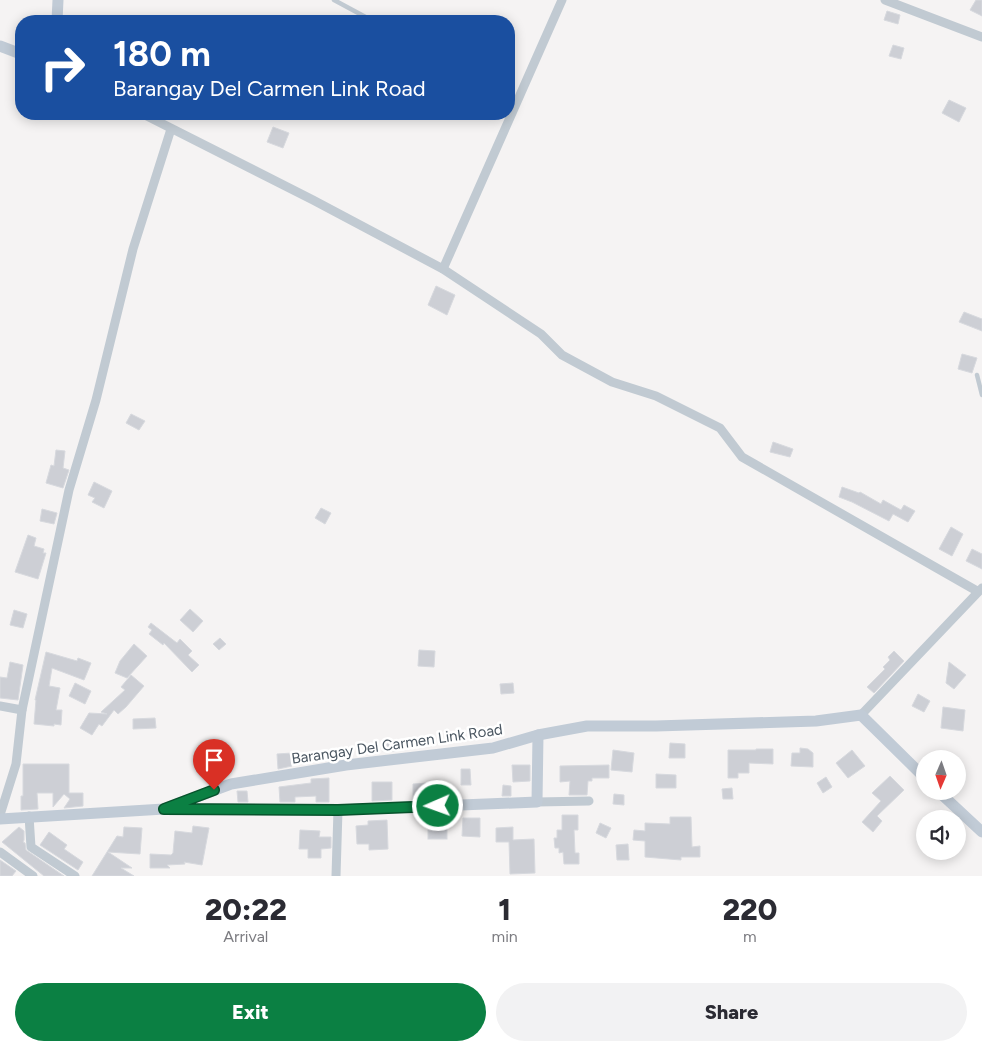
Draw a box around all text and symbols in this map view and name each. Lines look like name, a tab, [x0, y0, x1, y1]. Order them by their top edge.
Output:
text: 180 m	[113, 33, 211, 75]
icon: right	[30, 35, 95, 100]
text: Barangay Del Carmen Link Road	[113, 75, 426, 102]
street label: Barangay Del Carmen Link Road	[290, 720, 504, 768]
pin	[193, 739, 235, 790]
icon: arrive	[200, 746, 228, 774]
north arrow	[916, 750, 966, 800]
map controls	[916, 750, 966, 860]
position arrow	[411, 779, 463, 831]
button: sound	[916, 810, 966, 860]
text: 20:22	[205, 891, 287, 928]
text: 1	[498, 891, 511, 928]
text: 220	[722, 891, 777, 928]
text: Arrival	[223, 927, 268, 946]
text: min	[492, 927, 518, 946]
text: m	[743, 927, 757, 946]
button: Exit	[15, 983, 486, 1041]
button: Share	[496, 983, 967, 1041]

